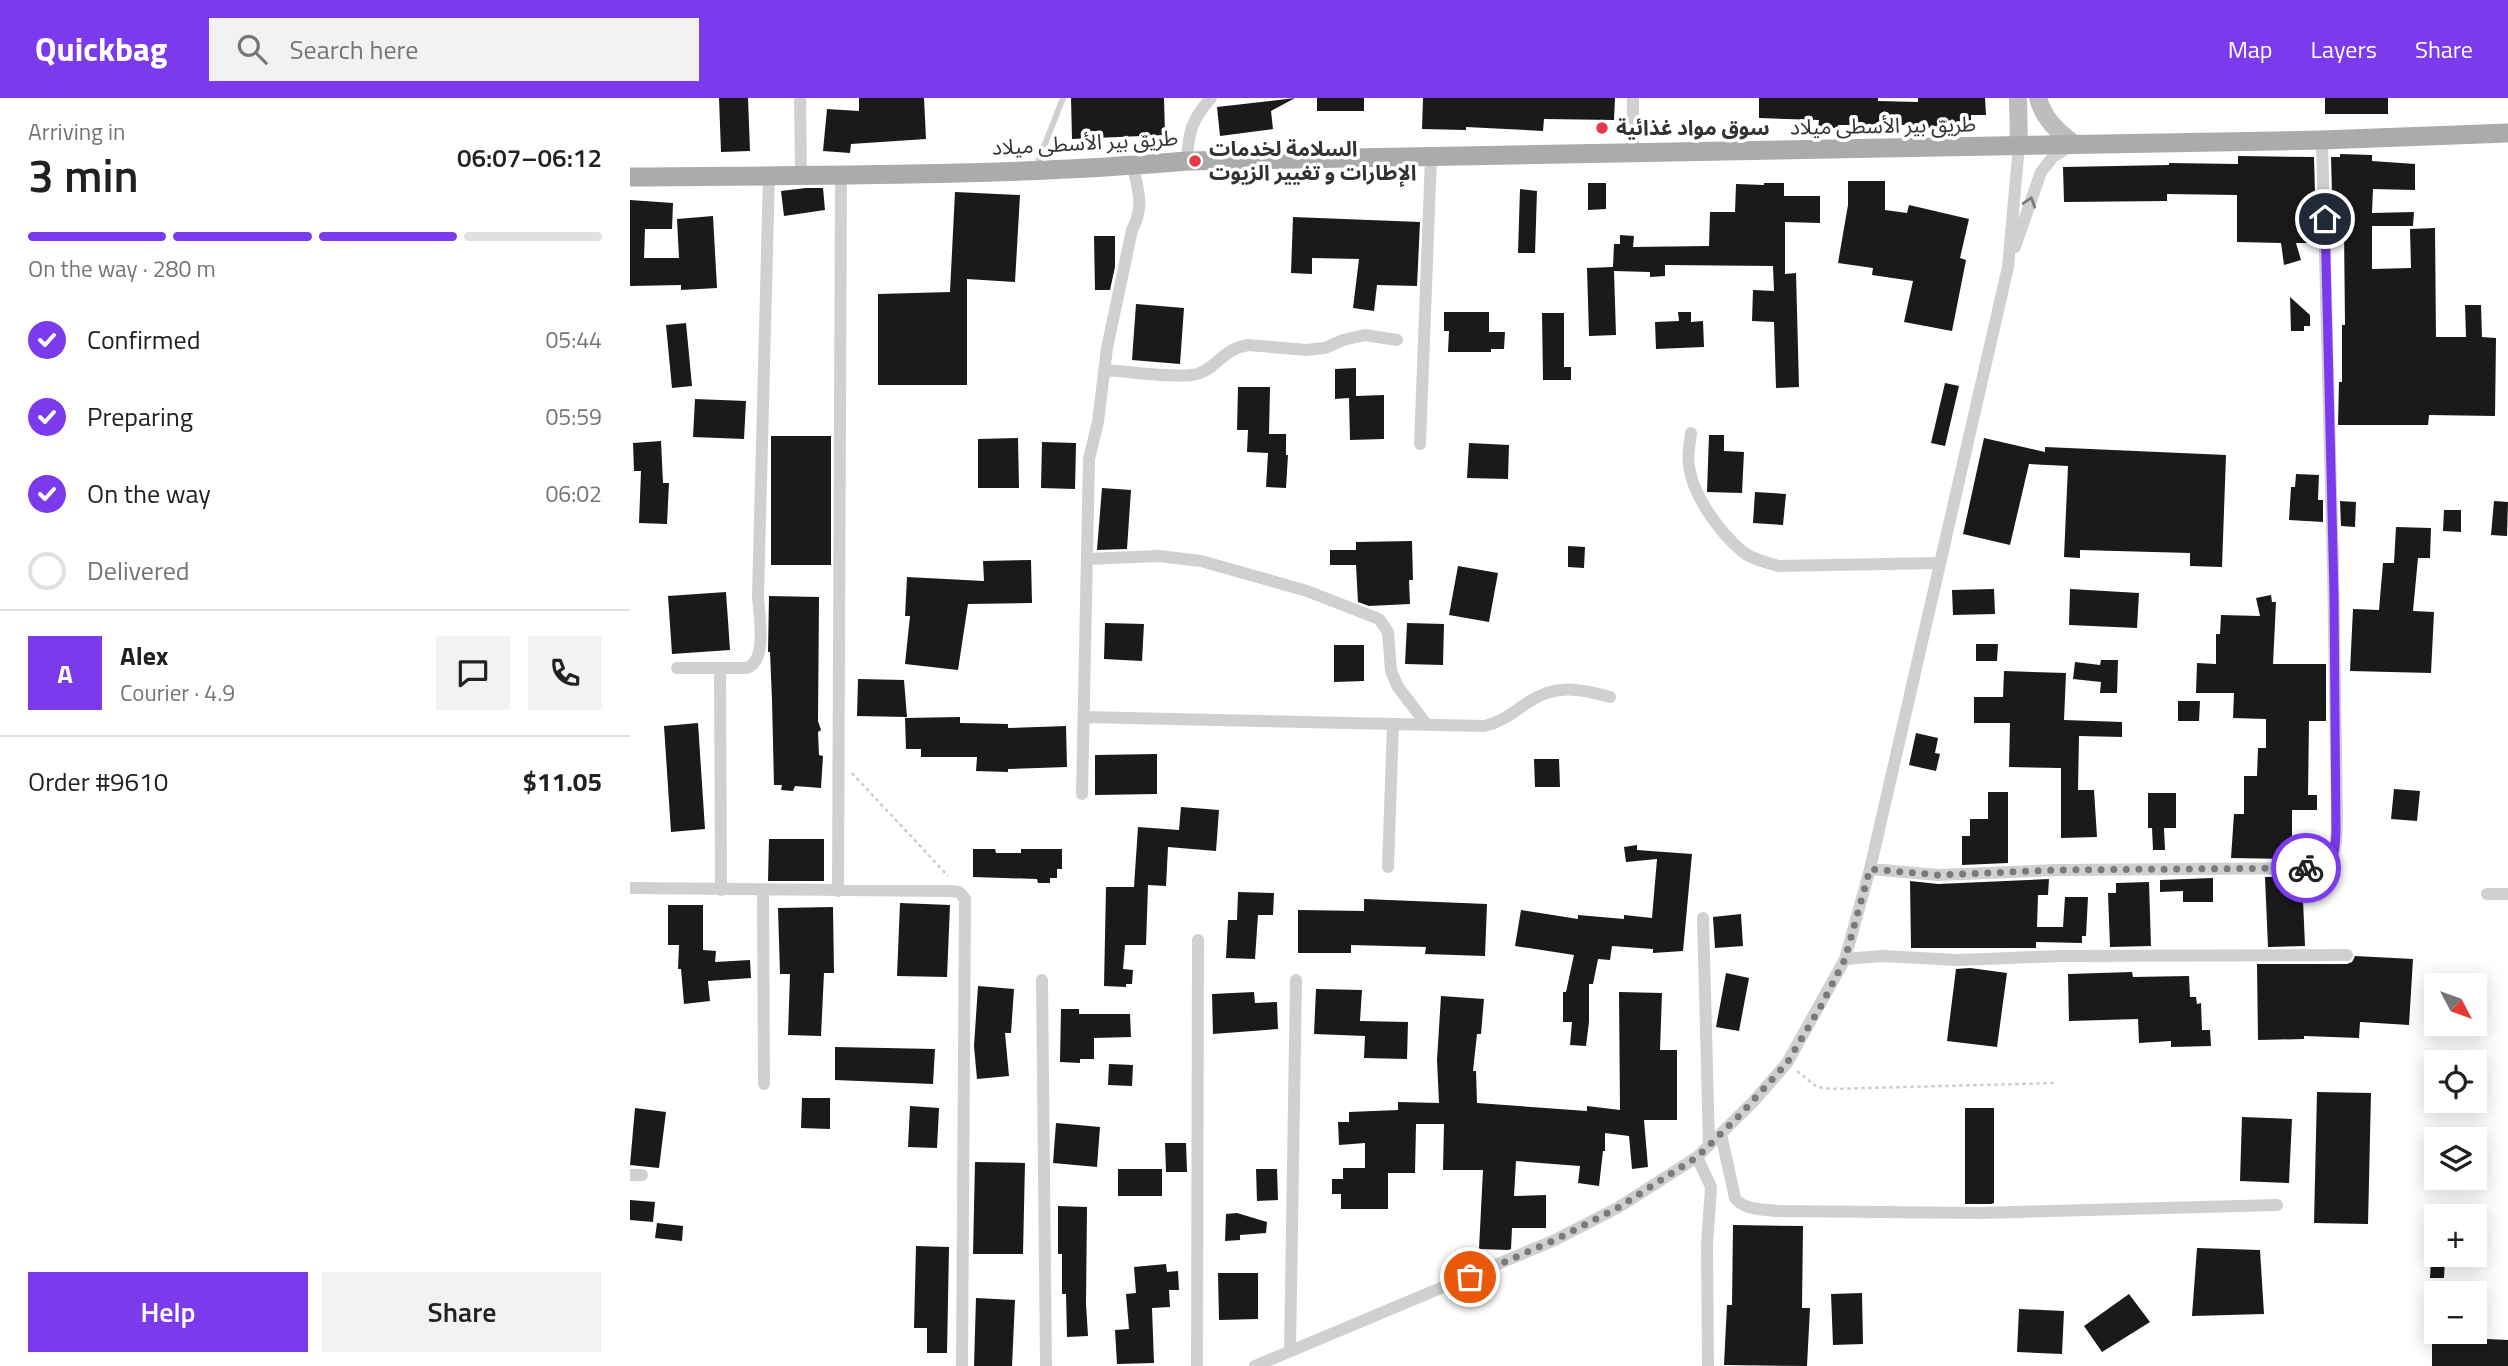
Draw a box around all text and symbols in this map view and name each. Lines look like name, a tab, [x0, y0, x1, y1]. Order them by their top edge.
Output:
search box	[209, 18, 699, 81]
text: Quickbag	[35, 24, 167, 74]
icon: search	[233, 30, 271, 68]
text: Search here	[289, 30, 418, 69]
text: Map	[2228, 31, 2273, 67]
text: Layers	[2311, 31, 2377, 67]
text: Share	[2415, 31, 2473, 67]
street label: طريق بير الأسطى ميلاد	[1790, 107, 1976, 143]
place label: سوق مواد غذائية	[1616, 111, 1770, 143]
text: Arriving in	[28, 114, 125, 149]
marker: سوق مواد غذائية	[1594, 120, 1610, 136]
street label: طريق بير الأسطى ميلاد	[991, 121, 1179, 163]
place label: السلامة لخدمات الإطارات و تغيير الزيوت	[1209, 132, 1416, 188]
text: 06:07–06:12	[457, 138, 602, 177]
text: 3 min	[28, 140, 139, 210]
marker: السلامة لخدمات الإطارات و تغيير الزيوت	[1187, 153, 1203, 169]
pin	[2295, 189, 2355, 249]
one-way arrow	[2022, 197, 2037, 209]
icon: home	[2306, 200, 2344, 238]
text: On the way · 280 m	[28, 251, 216, 286]
text: Confirmed	[87, 320, 201, 359]
icon: check	[28, 321, 66, 359]
text: 05:44	[545, 322, 602, 357]
text: Preparing	[87, 397, 193, 436]
icon: check	[28, 398, 66, 436]
text: 05:59	[545, 399, 602, 434]
text: On the way	[87, 474, 211, 513]
icon: check	[28, 475, 66, 513]
text: 06:02	[545, 476, 602, 511]
text: Delivered	[87, 551, 190, 590]
text: Alex	[120, 636, 168, 675]
button: chat	[436, 636, 510, 710]
button: phone	[528, 636, 602, 710]
text: A	[57, 654, 73, 693]
text: Courier · 4.9	[120, 675, 235, 710]
text: Order #9610	[28, 762, 168, 801]
text: $11.05	[523, 762, 602, 801]
courier	[2271, 833, 2341, 903]
icon: bike	[2287, 849, 2325, 887]
north arrow	[2424, 973, 2487, 1036]
map controls	[2424, 973, 2487, 1344]
button: locate	[2424, 1050, 2487, 1113]
button: layers	[2424, 1127, 2487, 1190]
button: +	[2424, 1204, 2487, 1267]
pin	[1440, 1247, 1500, 1307]
icon: bag	[1451, 1258, 1489, 1296]
button: Help	[28, 1272, 308, 1352]
button: Share	[322, 1272, 602, 1352]
button: −	[2424, 1281, 2487, 1344]

